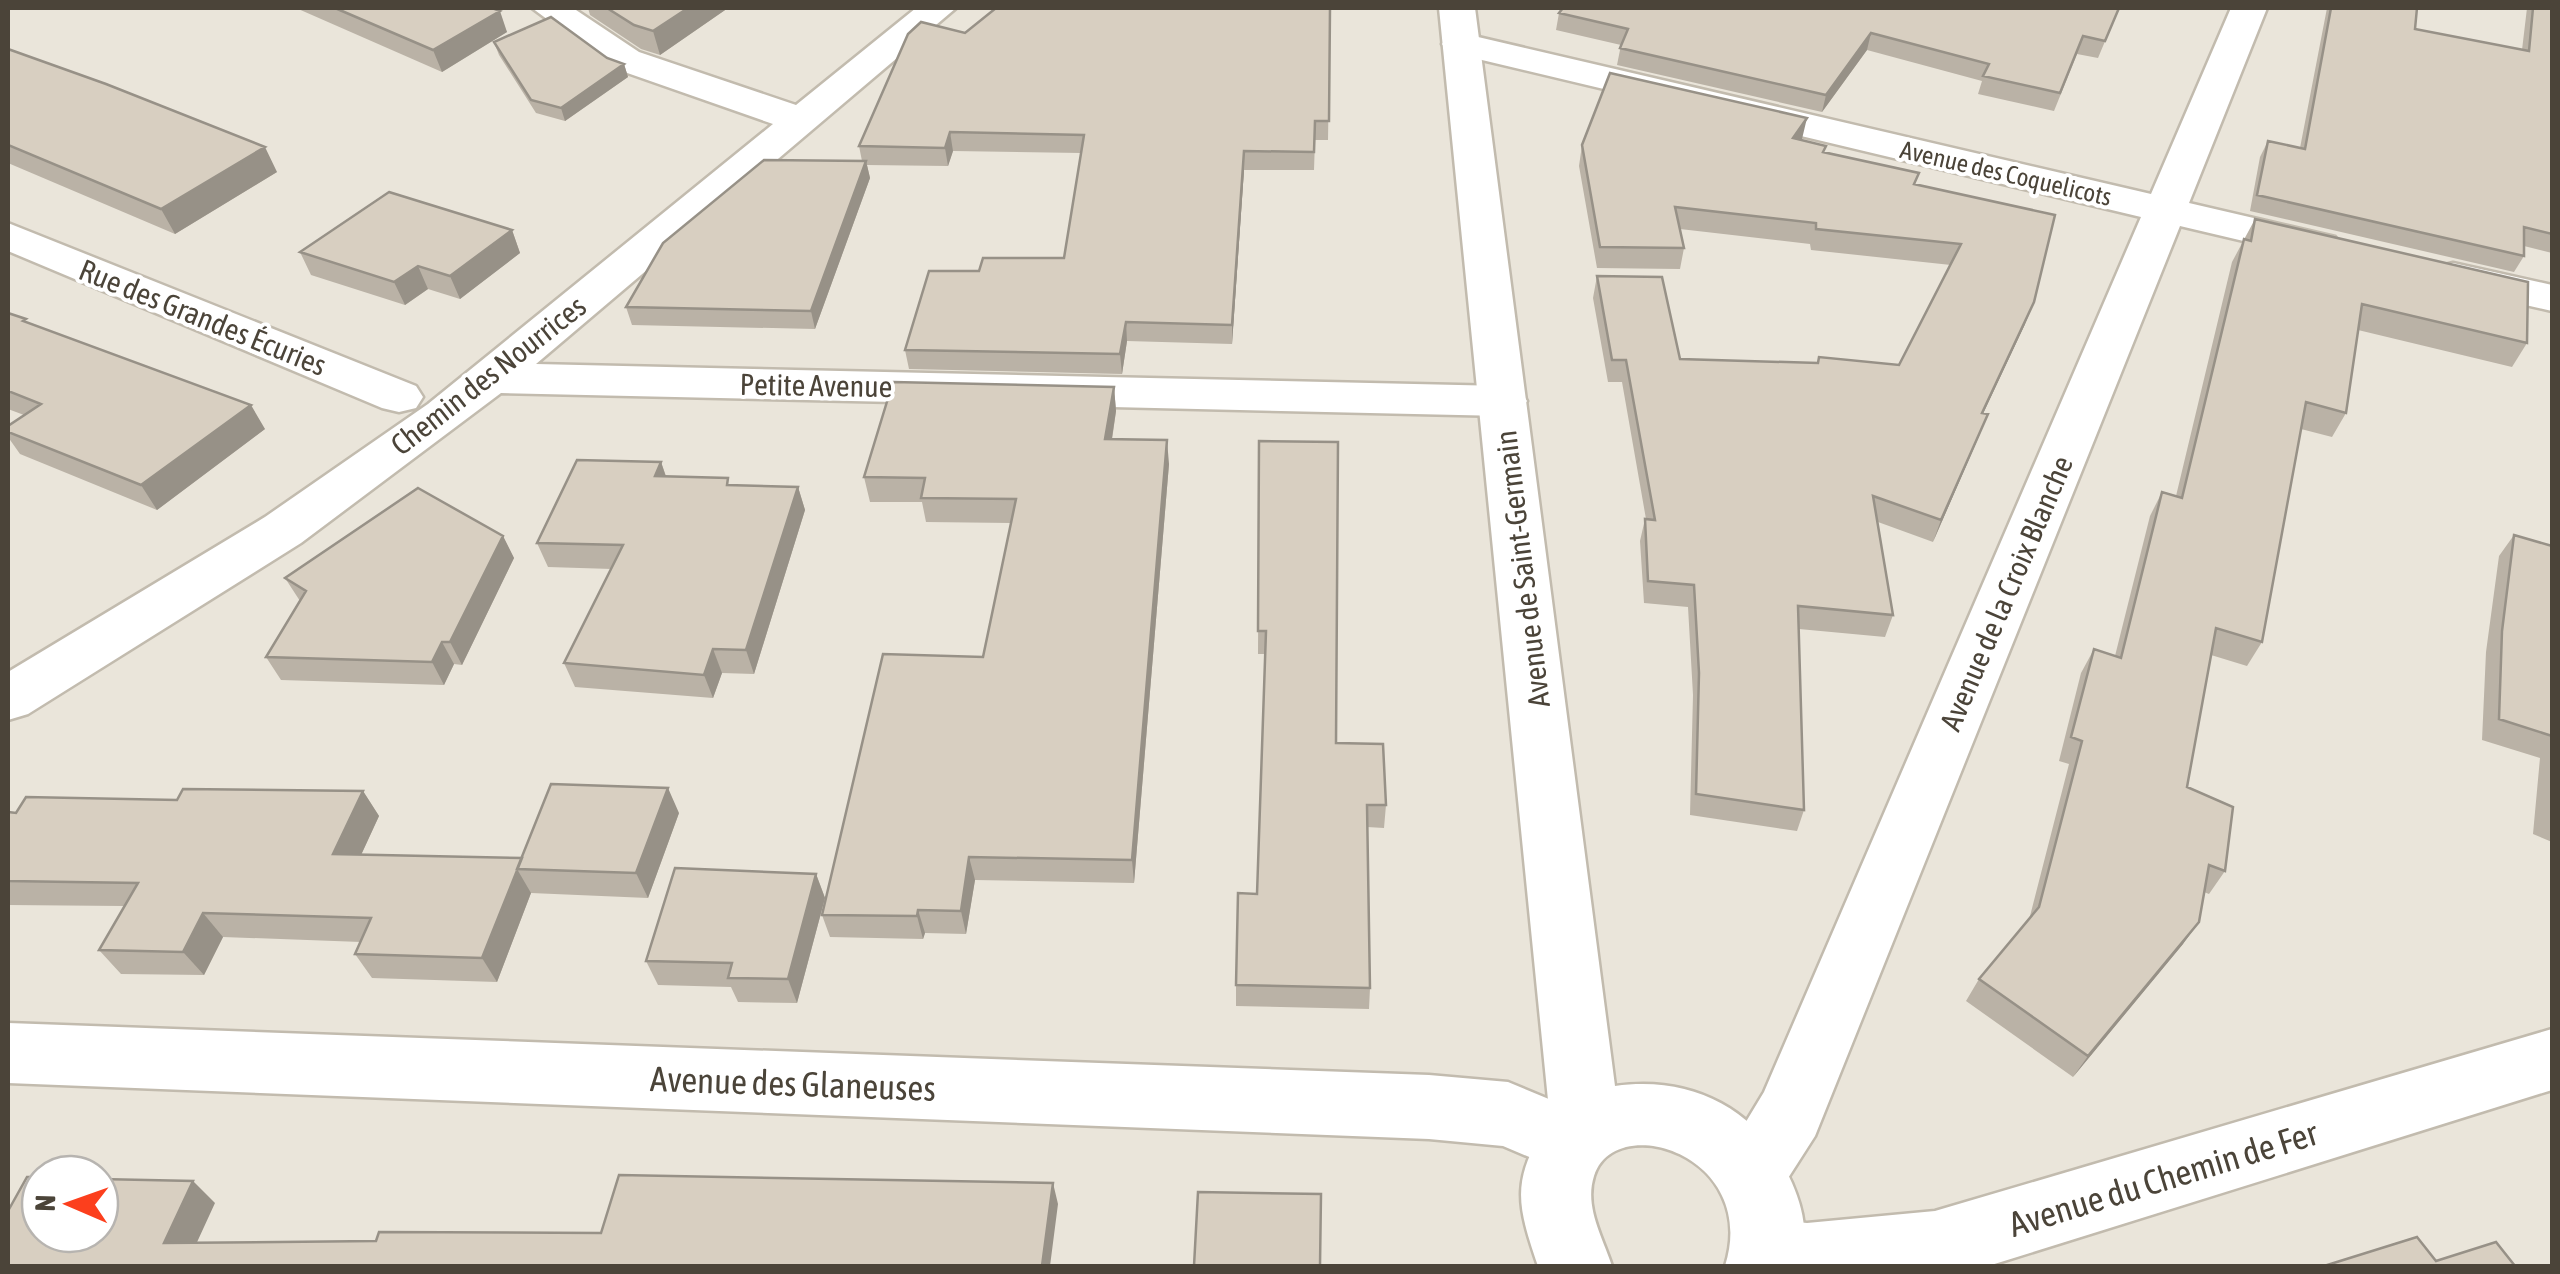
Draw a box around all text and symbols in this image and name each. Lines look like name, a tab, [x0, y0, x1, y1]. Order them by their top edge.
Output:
street label: Avenue des Coquelicots	[1898, 135, 2114, 211]
street label: Rue des Grandes Écuries	[75, 252, 331, 382]
street label: Chemin des Nourrices	[384, 288, 592, 462]
street label: Petite Avenue	[739, 367, 893, 403]
street label: Avenue de Saint-Germain	[1488, 429, 1556, 709]
street label: Avenue de la Croix Blanche	[1933, 451, 2079, 735]
street label: Avenue des Glaneuses	[649, 1058, 937, 1108]
street label: Avenue du Chemin de Fer	[2004, 1112, 2323, 1244]
north arrow	[20, 1154, 120, 1254]
text: N	[29, 1194, 61, 1212]

